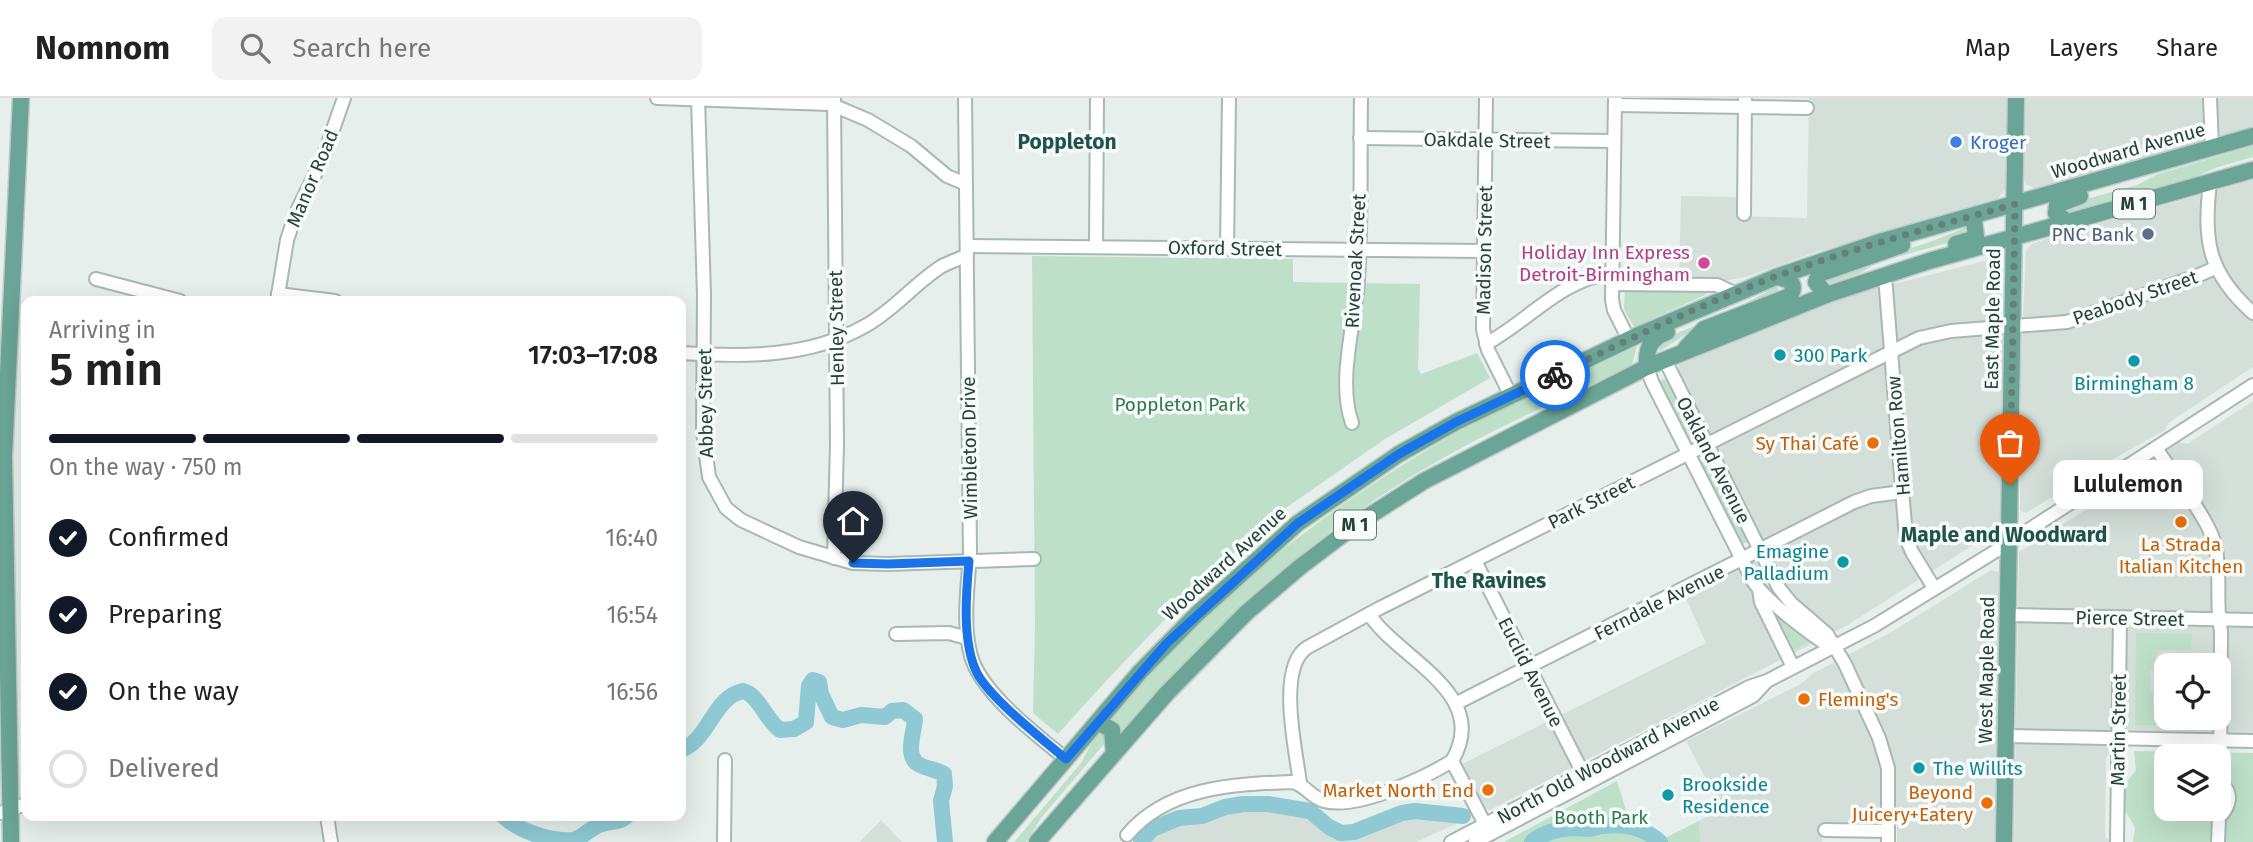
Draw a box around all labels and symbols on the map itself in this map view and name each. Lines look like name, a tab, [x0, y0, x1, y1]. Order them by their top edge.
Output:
street label: Woodward Avenue	[2049, 118, 2208, 183]
street label: Manor Road	[282, 126, 343, 230]
street label: Oakdale Street	[1423, 128, 1551, 153]
district label: Poppleton	[1017, 129, 1117, 155]
place label: Kroger	[1970, 131, 2027, 154]
marker: Kroger	[1948, 134, 1964, 150]
street label: Madison Street	[1472, 185, 1497, 315]
road number: M 1	[2113, 190, 2155, 218]
street label: Rivenoak Street	[1340, 193, 1371, 329]
place label: PNC Bank	[2052, 223, 2134, 246]
marker: PNC Bank	[2140, 226, 2156, 242]
street label: Oxford Street	[1168, 236, 1282, 261]
place label: Holiday Inn Express Detroit-Birmingham	[1519, 241, 1690, 286]
street label: East Maple Road	[1980, 248, 2005, 390]
marker: Holiday Inn Express Detroit-Birmingham	[1696, 255, 1712, 271]
street label: Peabody Street	[2070, 265, 2201, 330]
street label: Henley Street	[824, 270, 849, 386]
courier	[1520, 340, 1590, 410]
place label: 300 Park	[1794, 344, 1867, 367]
marker: 300 Park	[1772, 347, 1788, 363]
street label: Abbey Street	[693, 348, 718, 458]
marker: Birmingham 8	[2126, 353, 2142, 369]
place label: Birmingham 8	[2074, 372, 2194, 395]
street label: Hamilton Row	[1882, 375, 1915, 497]
street label: Wimbleton Drive	[957, 376, 982, 520]
park label: Poppleton Park	[1114, 393, 1246, 416]
street label: Oakland Avenue	[1672, 393, 1755, 528]
pin	[1980, 413, 2040, 485]
place label: Sy Thai Café	[1755, 432, 1859, 455]
marker: Sy Thai Café	[1865, 435, 1881, 451]
callout: Lululemon	[2052, 460, 2202, 510]
street label: Park Street	[1544, 471, 1638, 534]
pin	[823, 491, 883, 563]
street label: Woodward Avenue	[1158, 502, 1291, 625]
road number: M 1	[1334, 510, 1376, 540]
marker: La Strada Italian Kitchen	[2173, 514, 2189, 530]
district label: Maple and Woodward	[1901, 522, 2107, 548]
place label: La Strada Italian Kitchen	[2119, 533, 2243, 578]
place label: Emagine Palladium	[1743, 540, 1829, 585]
marker: Emagine Palladium	[1835, 554, 1851, 570]
street label: Ferndale Avenue	[1590, 560, 1728, 645]
district label: The Ravines	[1432, 568, 1546, 594]
street label: West Maple Road	[1974, 596, 1999, 744]
street label: Pierce Street	[2075, 606, 2185, 631]
street label: Euclid Avenue	[1493, 613, 1568, 731]
street label: Martin Street	[2106, 673, 2131, 786]
place label: Fleming's	[1818, 688, 1899, 711]
marker: Fleming's	[1796, 691, 1812, 707]
street label: North Old Woodward Avenue	[1493, 692, 1723, 829]
place label: The Willits	[1933, 757, 2023, 780]
marker: The Willits	[1911, 760, 1927, 776]
place label: Brookside Residence	[1682, 773, 1770, 818]
place label: Market North End	[1323, 779, 1474, 802]
place label: Beyond Juicery+Eatery	[1852, 781, 1974, 826]
marker: Market North End	[1480, 782, 1496, 798]
marker: Brookside Residence	[1660, 787, 1676, 803]
marker: Beyond Juicery+Eatery	[1979, 795, 1995, 811]
park label: Booth Park	[1554, 806, 1648, 829]

